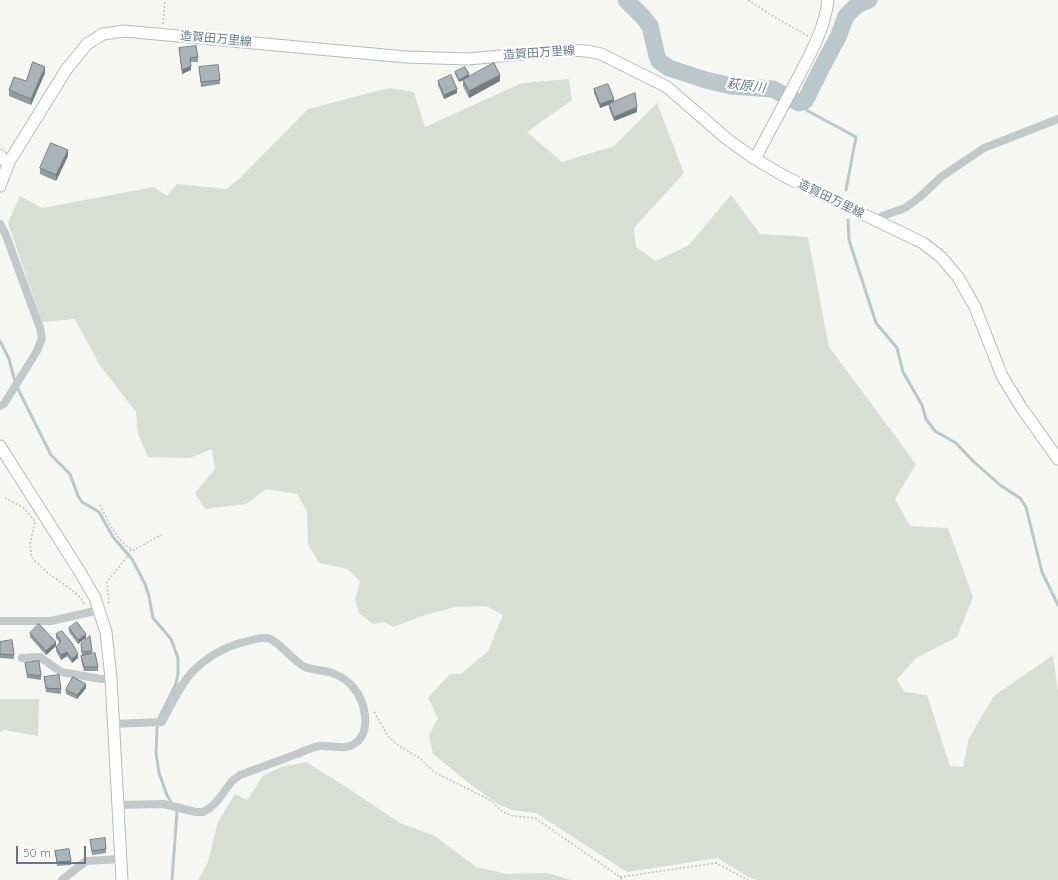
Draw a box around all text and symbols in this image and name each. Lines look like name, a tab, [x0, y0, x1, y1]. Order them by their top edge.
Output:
street label: 造賀田万里線	[180, 29, 252, 49]
street label: 造賀田万里線	[503, 43, 575, 63]
water label: 萩原川	[726, 76, 766, 96]
street label: 造賀田万里線	[795, 177, 867, 221]
scale bar	[18, 838, 88, 864]
text: 50 m	[23, 845, 51, 860]

